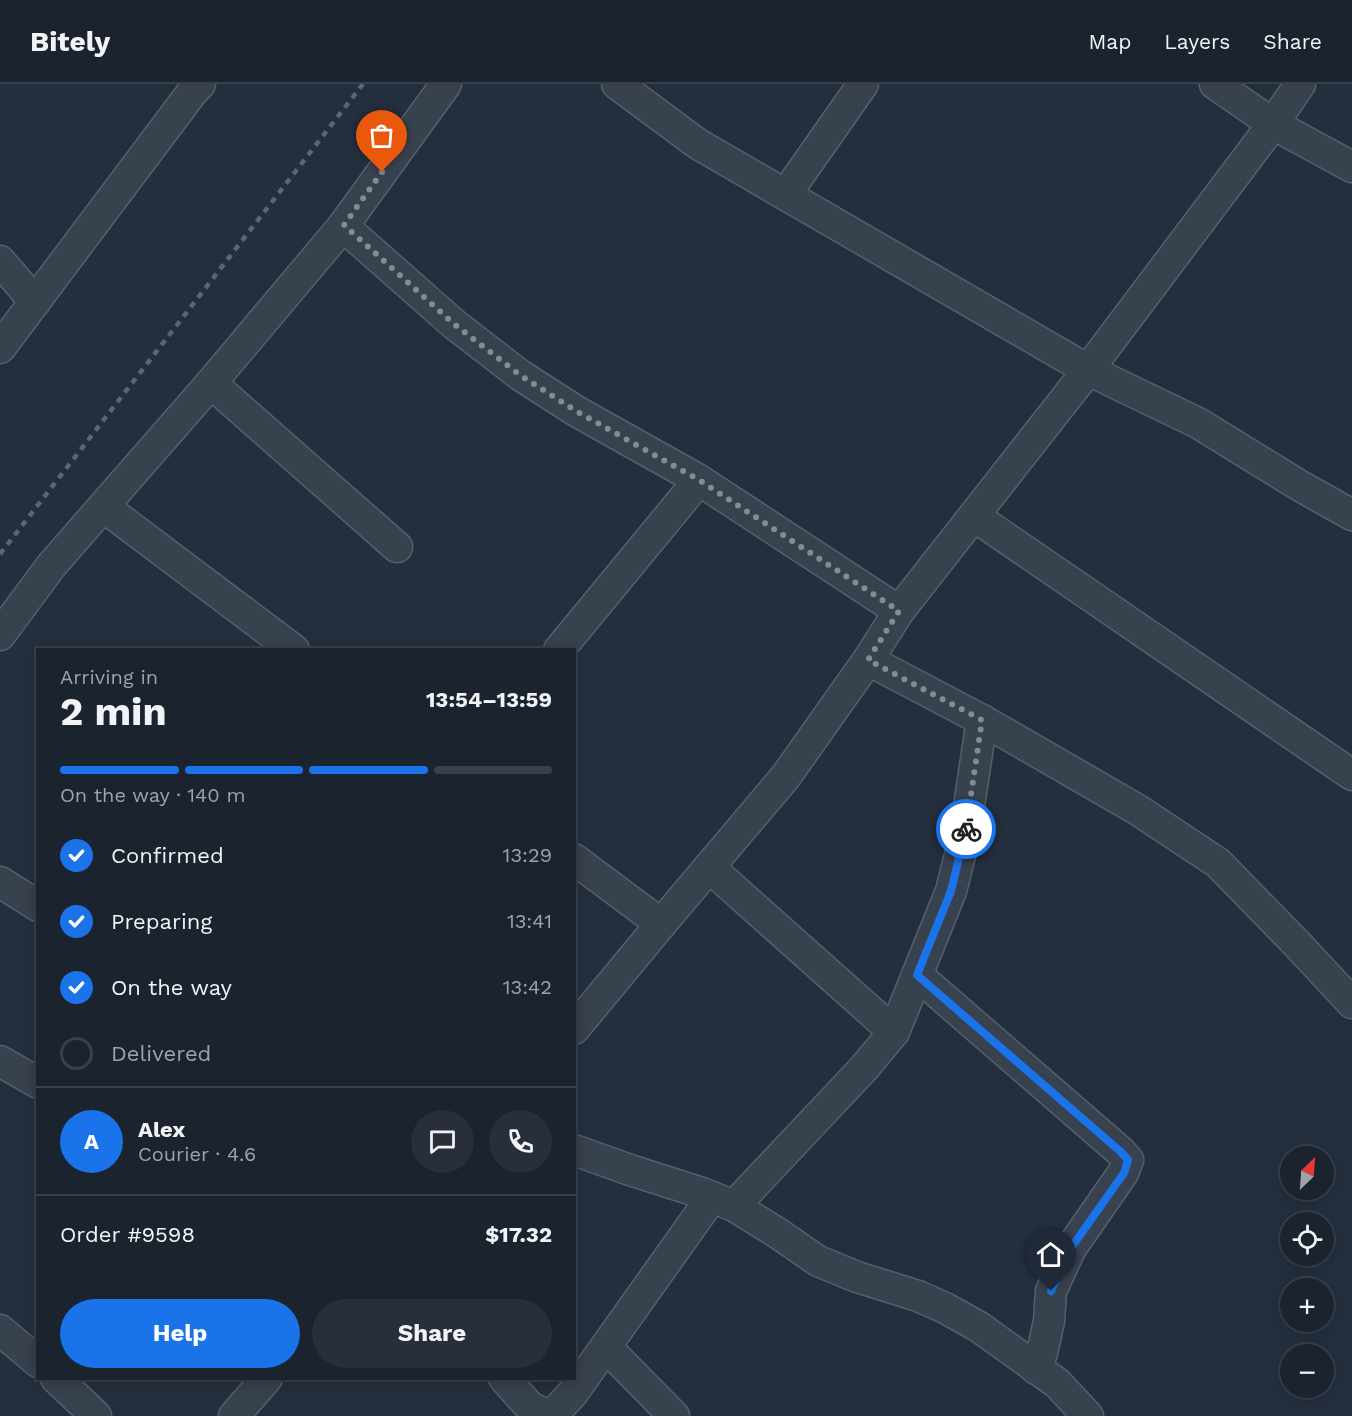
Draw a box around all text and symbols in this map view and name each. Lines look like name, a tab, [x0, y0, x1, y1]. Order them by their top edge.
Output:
text: Bitely	[30, 25, 110, 58]
text: Map	[1088, 29, 1131, 54]
text: Layers	[1164, 29, 1230, 54]
text: Share	[1263, 29, 1322, 54]
pin	[356, 110, 407, 172]
icon: bag	[365, 119, 398, 152]
text: Arriving in	[60, 665, 158, 689]
text: 13:54–13:59	[426, 687, 552, 712]
text: 2 min	[60, 689, 167, 734]
text: On the way · 140 m	[60, 783, 246, 807]
courier	[936, 799, 996, 859]
icon: bike	[950, 813, 983, 846]
icon: check	[60, 839, 93, 872]
text: Confirmed	[111, 843, 224, 868]
text: 13:29	[503, 843, 552, 867]
icon: check	[60, 905, 93, 938]
text: Preparing	[111, 909, 212, 934]
text: 13:41	[507, 909, 552, 933]
icon: check	[60, 971, 93, 1004]
text: On the way	[111, 975, 232, 1000]
text: 13:42	[503, 975, 552, 999]
text: Delivered	[111, 1041, 211, 1066]
button: chat	[411, 1110, 474, 1173]
button: phone	[489, 1110, 552, 1173]
text: Alex	[138, 1117, 185, 1142]
text: A	[84, 1129, 99, 1154]
text: Courier · 4.6	[138, 1142, 256, 1166]
north arrow	[1280, 1146, 1334, 1200]
map controls	[1280, 1146, 1334, 1398]
button: locate	[1280, 1212, 1334, 1266]
text: Order #9598	[60, 1222, 195, 1247]
text: $17.32	[485, 1222, 552, 1247]
pin	[1025, 1229, 1076, 1291]
icon: home	[1034, 1238, 1067, 1271]
button: +	[1280, 1278, 1334, 1332]
button: Help	[60, 1299, 300, 1368]
button: Share	[312, 1299, 552, 1368]
button: −	[1280, 1344, 1334, 1398]

